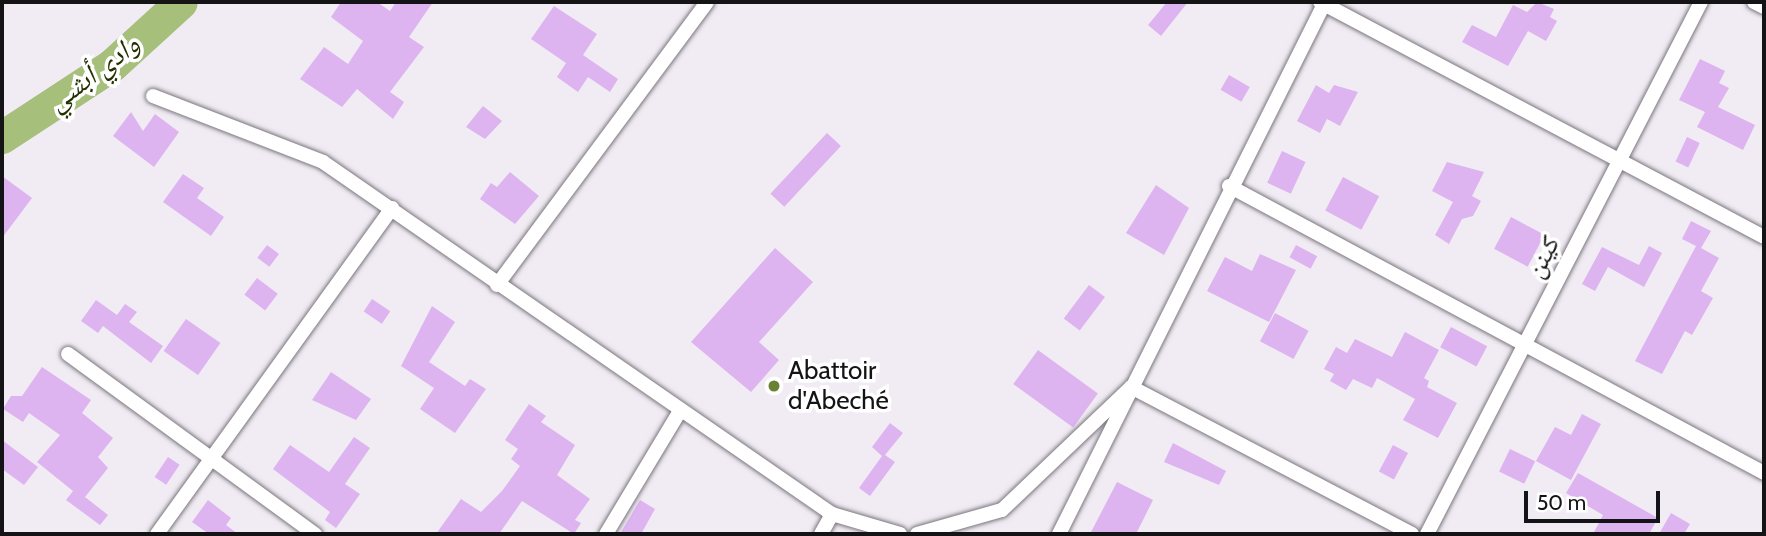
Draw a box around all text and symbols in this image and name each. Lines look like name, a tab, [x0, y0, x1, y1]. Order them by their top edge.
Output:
water label: وادي أبشي	[40, 27, 146, 117]
street label: كينن	[1519, 231, 1567, 283]
place label: Abattoir d'Abeché	[788, 355, 889, 416]
marker: Abattoir d'Abeché	[766, 378, 782, 394]
scale bar	[1528, 476, 1664, 520]
text: 50 m	[1537, 490, 1586, 515]

